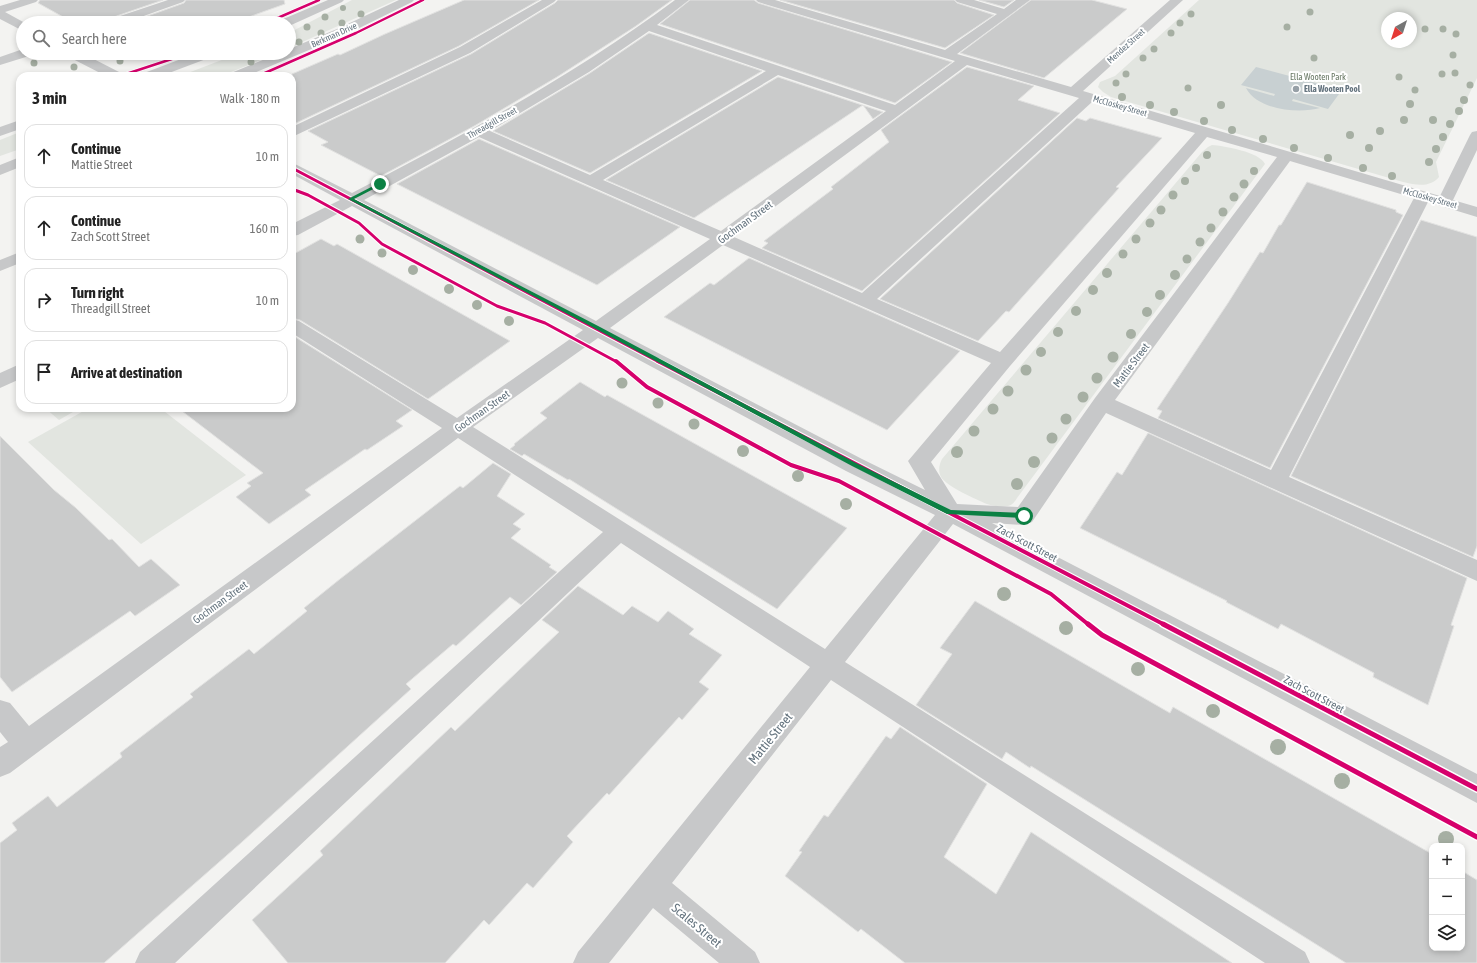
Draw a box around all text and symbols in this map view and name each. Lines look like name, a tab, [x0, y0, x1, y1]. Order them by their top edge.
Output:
north arrow	[1381, 12, 1417, 48]
search box	[16, 16, 296, 60]
street label: Berkman Drive	[310, 21, 358, 49]
street label: Mendez Street	[1105, 26, 1147, 65]
icon: search	[30, 27, 52, 49]
text: Search here	[62, 30, 127, 47]
park label: Ella Wooten Park	[1290, 72, 1346, 82]
marker: Ella Wooten Pool	[1291, 84, 1301, 94]
place label: Ella Wooten Pool	[1304, 84, 1361, 94]
text: 3 min	[32, 88, 67, 108]
text: Walk · 180 m	[220, 91, 280, 106]
street label: McCloskey Street	[1092, 94, 1148, 119]
street label: Threadgill Street	[466, 105, 519, 141]
text: Continue	[71, 140, 121, 157]
icon: ahead	[33, 145, 55, 167]
text: 10 m	[256, 149, 279, 164]
text: Mattie Street	[71, 157, 132, 172]
route end	[371, 175, 389, 193]
street label: McCloskey Street	[1402, 186, 1458, 211]
street label: Gochman Street	[715, 198, 775, 246]
text: Continue	[71, 212, 121, 229]
icon: ahead	[33, 217, 55, 239]
text: 160 m	[250, 221, 279, 236]
text: Zach Scott Street	[71, 229, 150, 244]
text: Turn right	[71, 284, 124, 301]
icon: right	[33, 289, 55, 311]
text: 10 m	[256, 293, 279, 308]
text: Threadgill Street	[71, 301, 150, 316]
street label: Mattie Street	[1111, 341, 1151, 389]
icon: arrive	[33, 361, 55, 383]
text: Arrive at destination	[71, 364, 182, 381]
street label: Gochman Street	[452, 388, 512, 434]
route start	[1015, 507, 1033, 525]
street label: Zach Scott Street	[995, 522, 1059, 564]
street label: Gochman Street	[190, 578, 250, 626]
street label: Zach Scott Street	[1282, 673, 1346, 715]
street label: Mattie Street	[745, 710, 796, 767]
map controls	[1429, 843, 1465, 951]
button: +	[1429, 843, 1465, 879]
button: −	[1429, 879, 1465, 915]
street label: Scales Street	[669, 900, 725, 951]
button: layers	[1429, 915, 1465, 951]

